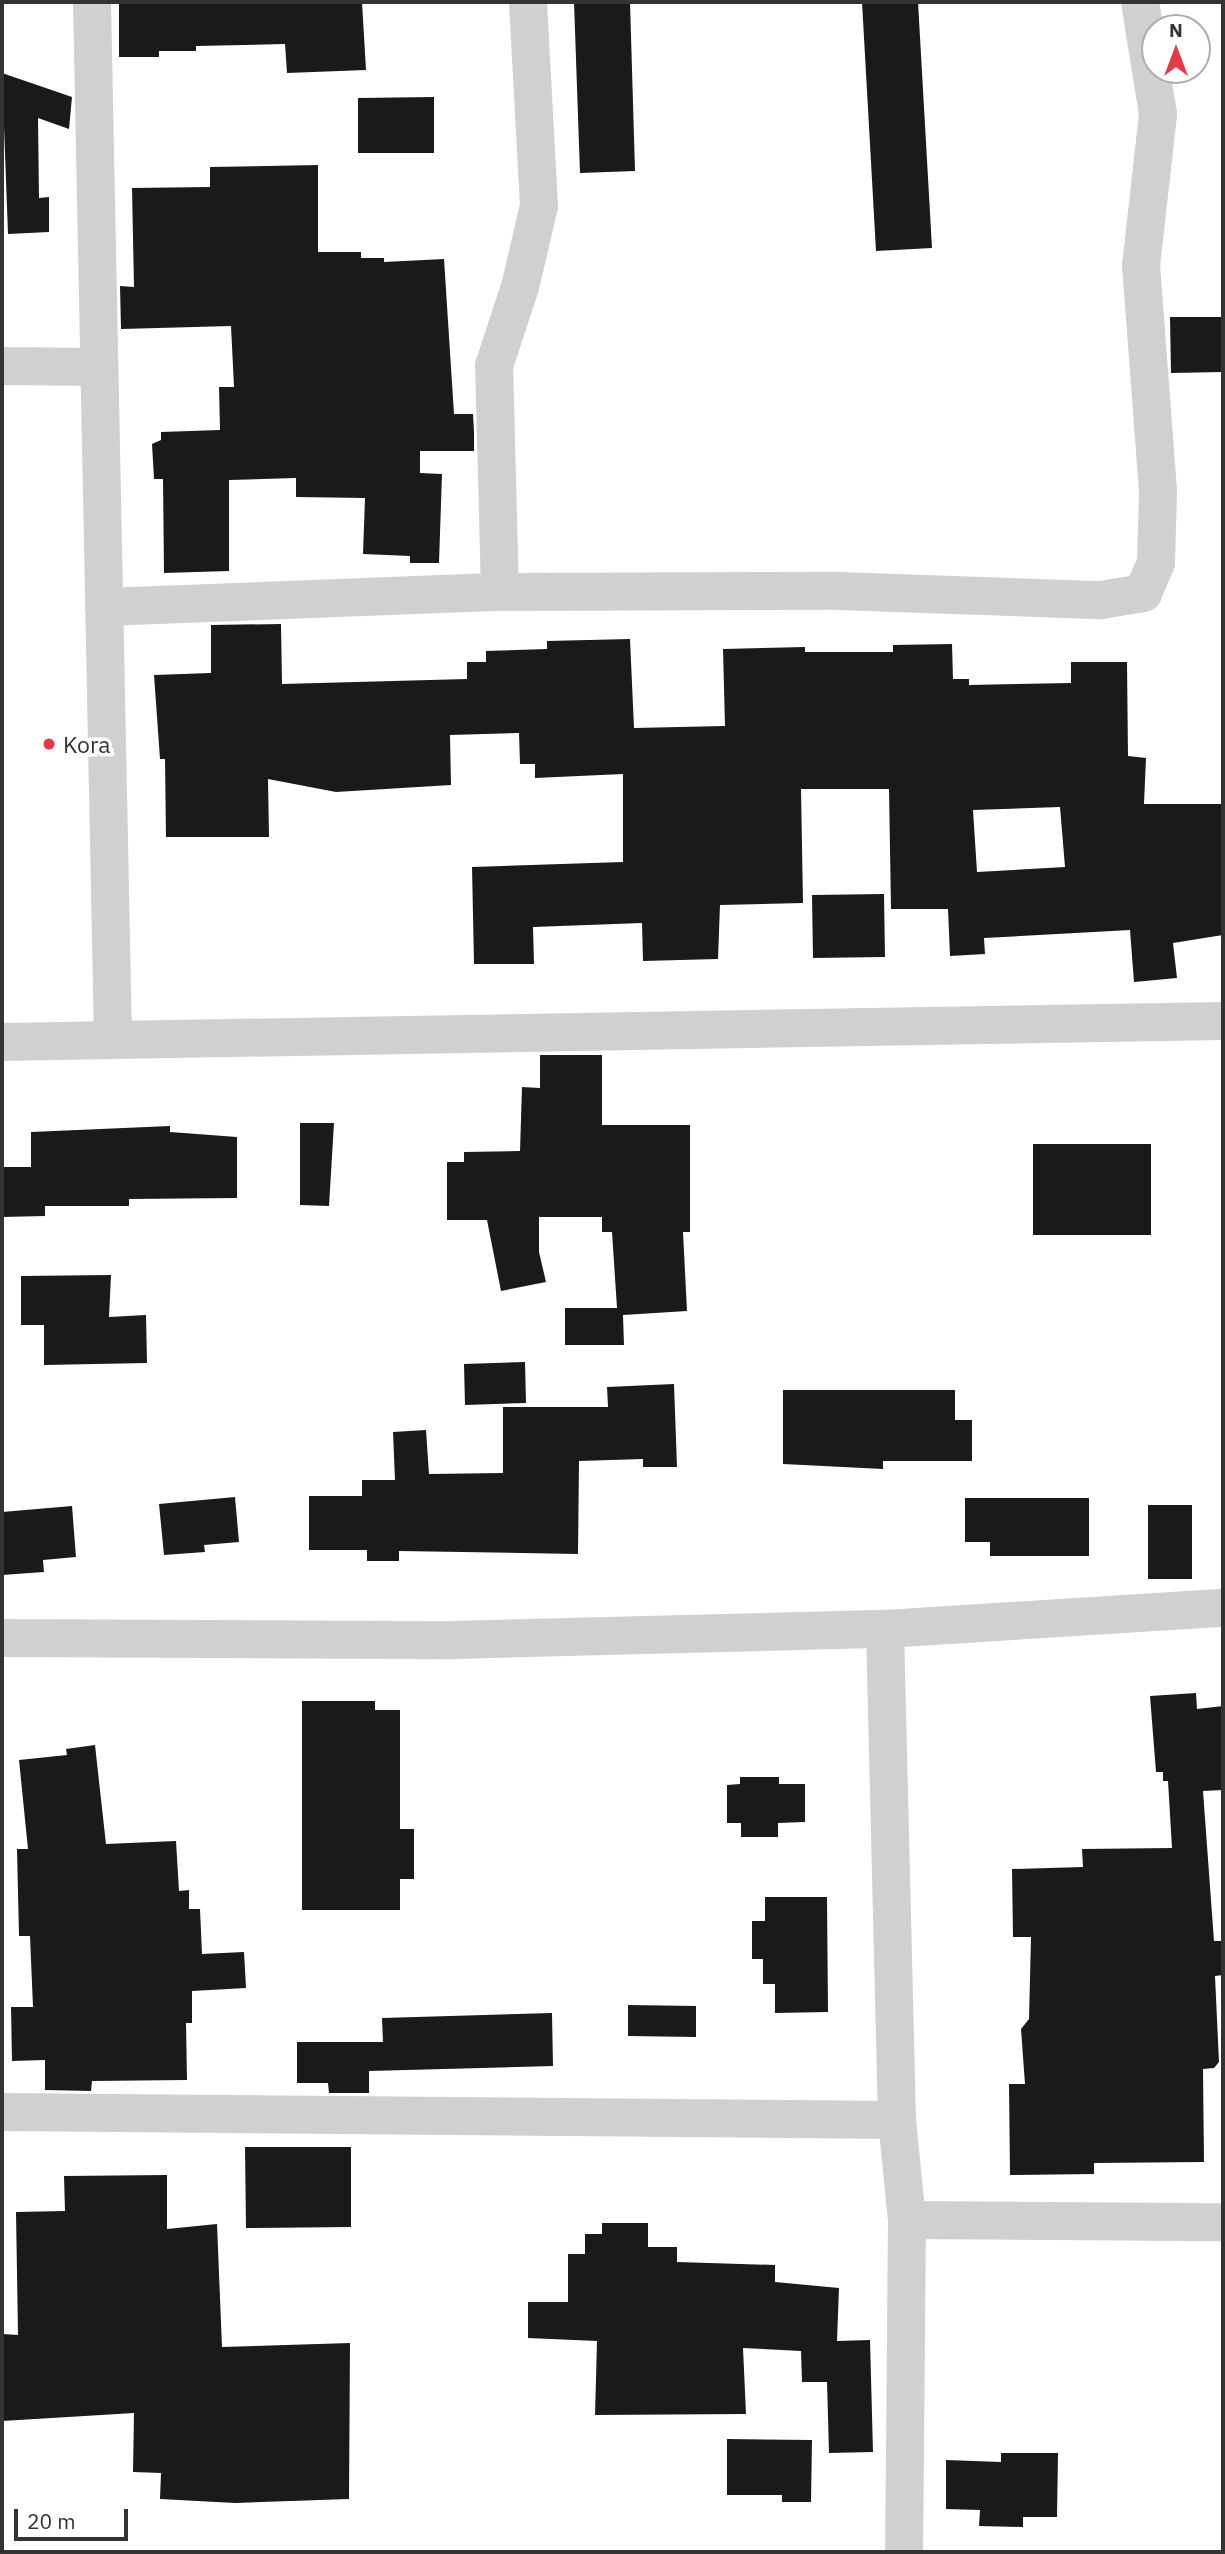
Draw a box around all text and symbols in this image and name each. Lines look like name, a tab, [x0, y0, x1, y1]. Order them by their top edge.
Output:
north arrow	[1141, 14, 1211, 84]
text: N	[1169, 18, 1183, 42]
place label: Kora	[63, 730, 111, 758]
marker: Kora	[41, 736, 57, 752]
scale bar	[18, 2494, 131, 2538]
text: 20 m	[27, 2507, 76, 2535]

